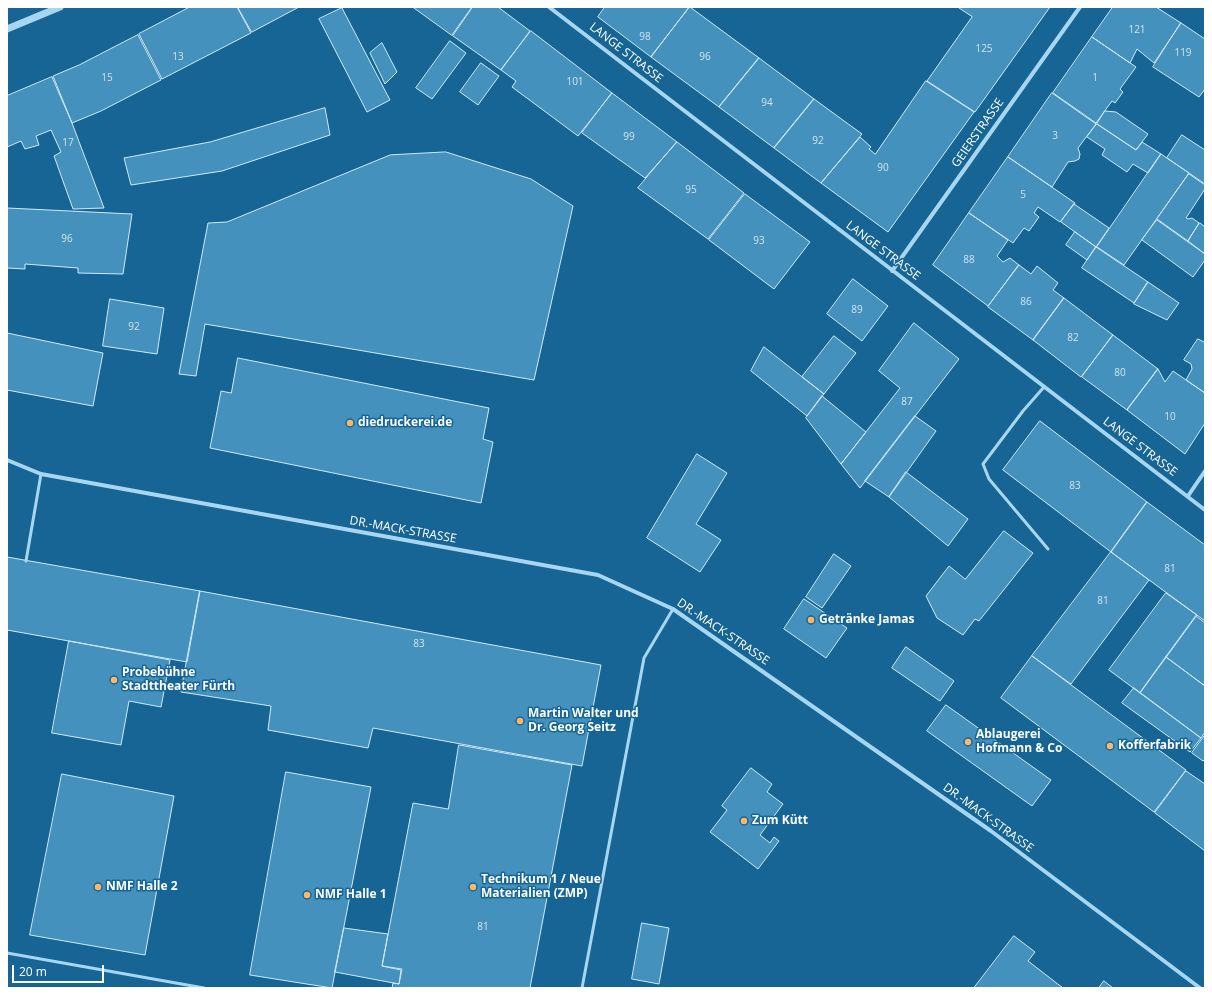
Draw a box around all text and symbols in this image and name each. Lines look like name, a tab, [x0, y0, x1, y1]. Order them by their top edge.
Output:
street label: LANGE STRASSE	[586, 20, 666, 86]
house number: 121	[1128, 24, 1146, 36]
house number: 98	[639, 31, 651, 43]
house number: 125	[975, 43, 993, 55]
house number: 119	[1174, 47, 1192, 59]
house number: 13	[172, 51, 184, 63]
house number: 96	[699, 51, 711, 63]
house number: 15	[101, 72, 113, 84]
house number: 1	[1092, 72, 1098, 84]
house number: 101	[566, 76, 584, 88]
street label: GEIERSTRASSE	[949, 96, 1007, 170]
house number: 94	[761, 97, 773, 109]
house number: 3	[1052, 130, 1058, 142]
house number: 99	[623, 131, 635, 143]
house number: 92	[812, 135, 824, 147]
house number: 17	[62, 137, 74, 149]
house number: 90	[877, 162, 889, 174]
house number: 95	[685, 184, 697, 196]
house number: 5	[1020, 189, 1026, 201]
street label: LANGE STRASSE	[843, 218, 923, 284]
house number: 96	[61, 233, 73, 245]
house number: 93	[753, 235, 765, 247]
house number: 88	[963, 254, 975, 266]
house number: 86	[1020, 296, 1032, 308]
house number: 89	[851, 304, 863, 316]
house number: 92	[128, 321, 140, 333]
house number: 82	[1067, 332, 1079, 344]
house number: 80	[1114, 367, 1126, 379]
house number: 87	[901, 396, 913, 408]
house number: 10	[1164, 411, 1176, 423]
street label: LANGE STRASSE	[1100, 414, 1180, 480]
place label: diedruckerei.de	[358, 416, 452, 430]
marker: diedruckerei.de	[345, 418, 355, 428]
house number: 83	[1069, 480, 1081, 492]
street label: DR.-MACK-STRASSE	[348, 514, 458, 546]
house number: 81	[1164, 563, 1176, 575]
house number: 81	[1097, 595, 1109, 607]
street label: DR.-MACK-STRASSE	[674, 596, 772, 668]
place label: Getränke Jamas	[819, 613, 914, 627]
marker: Getränke Jamas	[806, 615, 816, 625]
house number: 83	[413, 638, 425, 650]
place label: Probebühne Stadttheater Fürth	[122, 666, 235, 694]
marker: Probebühne Stadttheater Fürth	[109, 675, 119, 685]
place label: Martin Walter und Dr. Georg Seitz	[528, 707, 639, 735]
marker: Martin Walter und Dr. Georg Seitz	[515, 716, 525, 726]
place label: Ablaugerei Hofmann & Co	[976, 728, 1062, 756]
marker: Ablaugerei Hofmann & Co	[963, 737, 973, 747]
place label: Kofferfabrik	[1118, 739, 1191, 753]
marker: Kofferfabrik	[1105, 741, 1115, 751]
street label: DR.-MACK-STRASSE	[940, 780, 1036, 856]
place label: Zum Kütt	[752, 814, 808, 828]
marker: Zum Kütt	[739, 816, 749, 826]
place label: Technikum 1 / Neue Materialien (ZMP)	[481, 873, 601, 901]
place label: NMF Halle 2	[106, 880, 178, 894]
marker: NMF Halle 2	[93, 882, 103, 892]
marker: Technikum 1 / Neue Materialien (ZMP)	[468, 882, 478, 892]
place label: NMF Halle 1	[315, 888, 387, 902]
marker: NMF Halle 1	[302, 890, 312, 900]
house number: 81	[477, 921, 489, 933]
scale bar	[14, 957, 106, 983]
text: 20 m	[19, 963, 47, 980]

